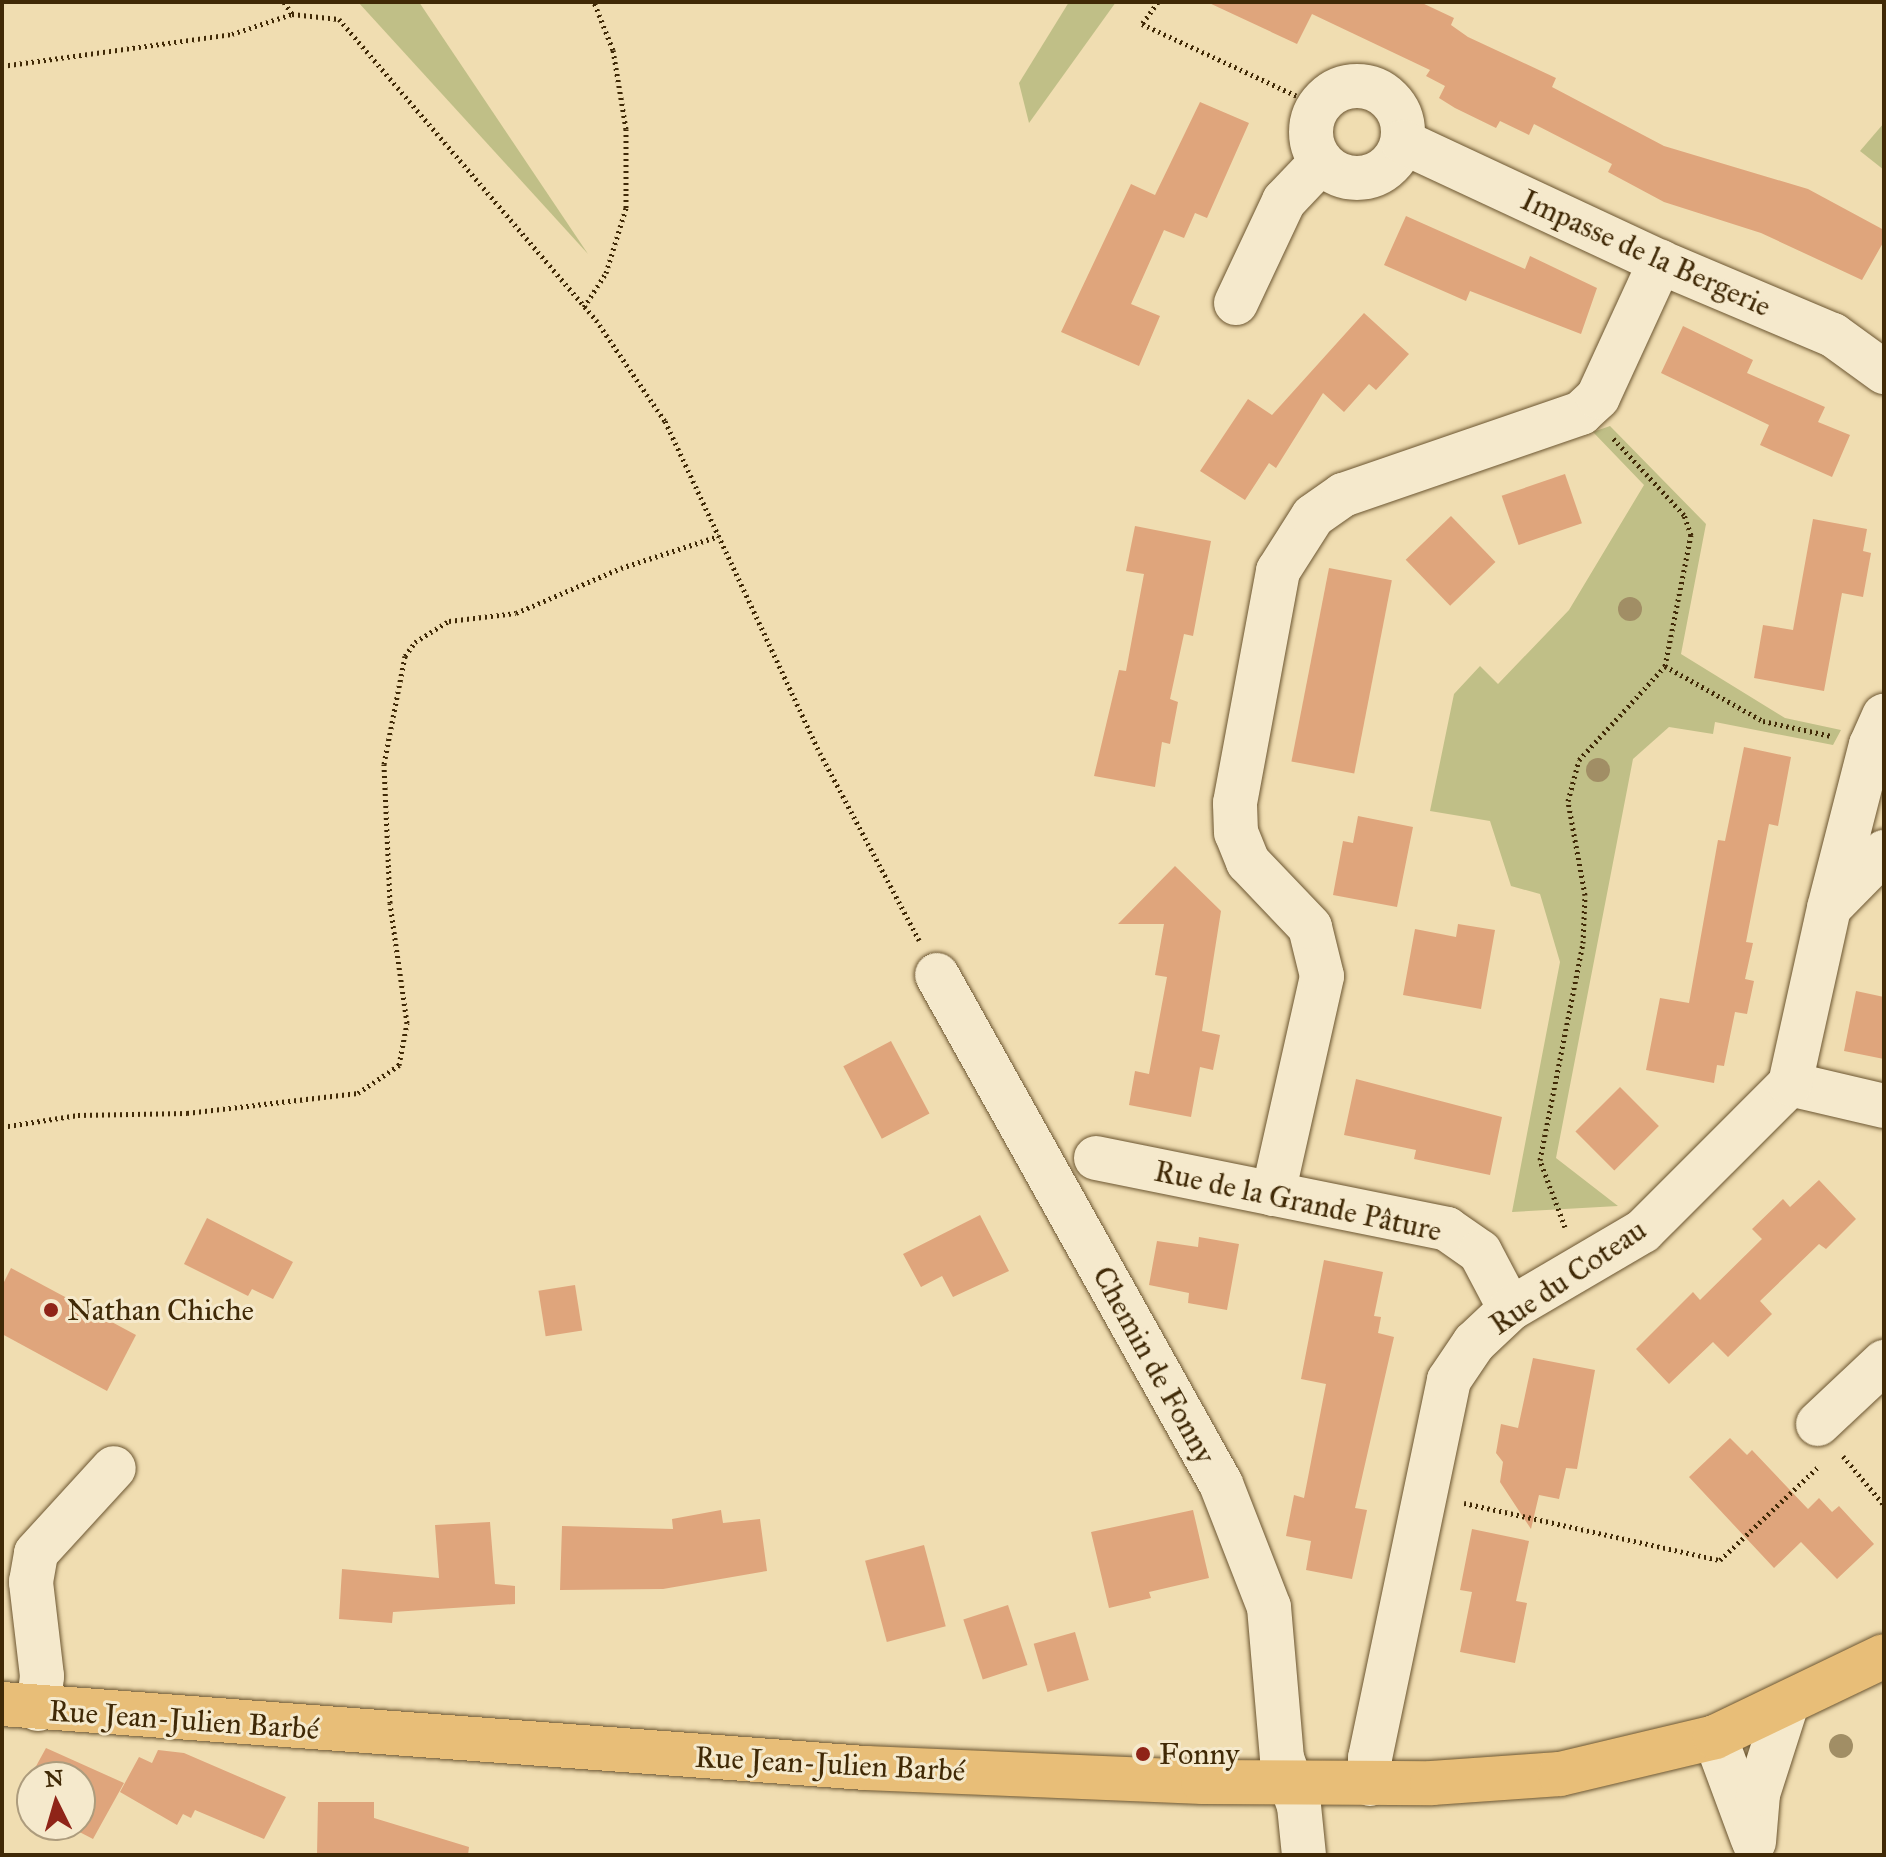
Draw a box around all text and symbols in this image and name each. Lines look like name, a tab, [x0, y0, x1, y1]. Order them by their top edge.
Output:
street label: Impasse de la Bergerie	[1515, 182, 1777, 324]
street label: Rue de la Grande Pâture	[1151, 1153, 1445, 1249]
street label: Rue du Coteau	[1483, 1212, 1653, 1342]
street label: Chemin de Fonny	[1085, 1260, 1223, 1470]
place label: Nathan Chiche	[67, 1292, 254, 1328]
marker: Nathan Chiche	[42, 1301, 60, 1319]
street label: Rue Jean-Julien Barbé	[48, 1693, 320, 1747]
place label: Fonny	[1159, 1736, 1239, 1772]
street label: Rue Jean-Julien Barbé	[694, 1739, 966, 1789]
marker: Fonny	[1134, 1745, 1152, 1763]
north arrow	[16, 1761, 96, 1841]
text: N	[44, 1764, 65, 1793]

